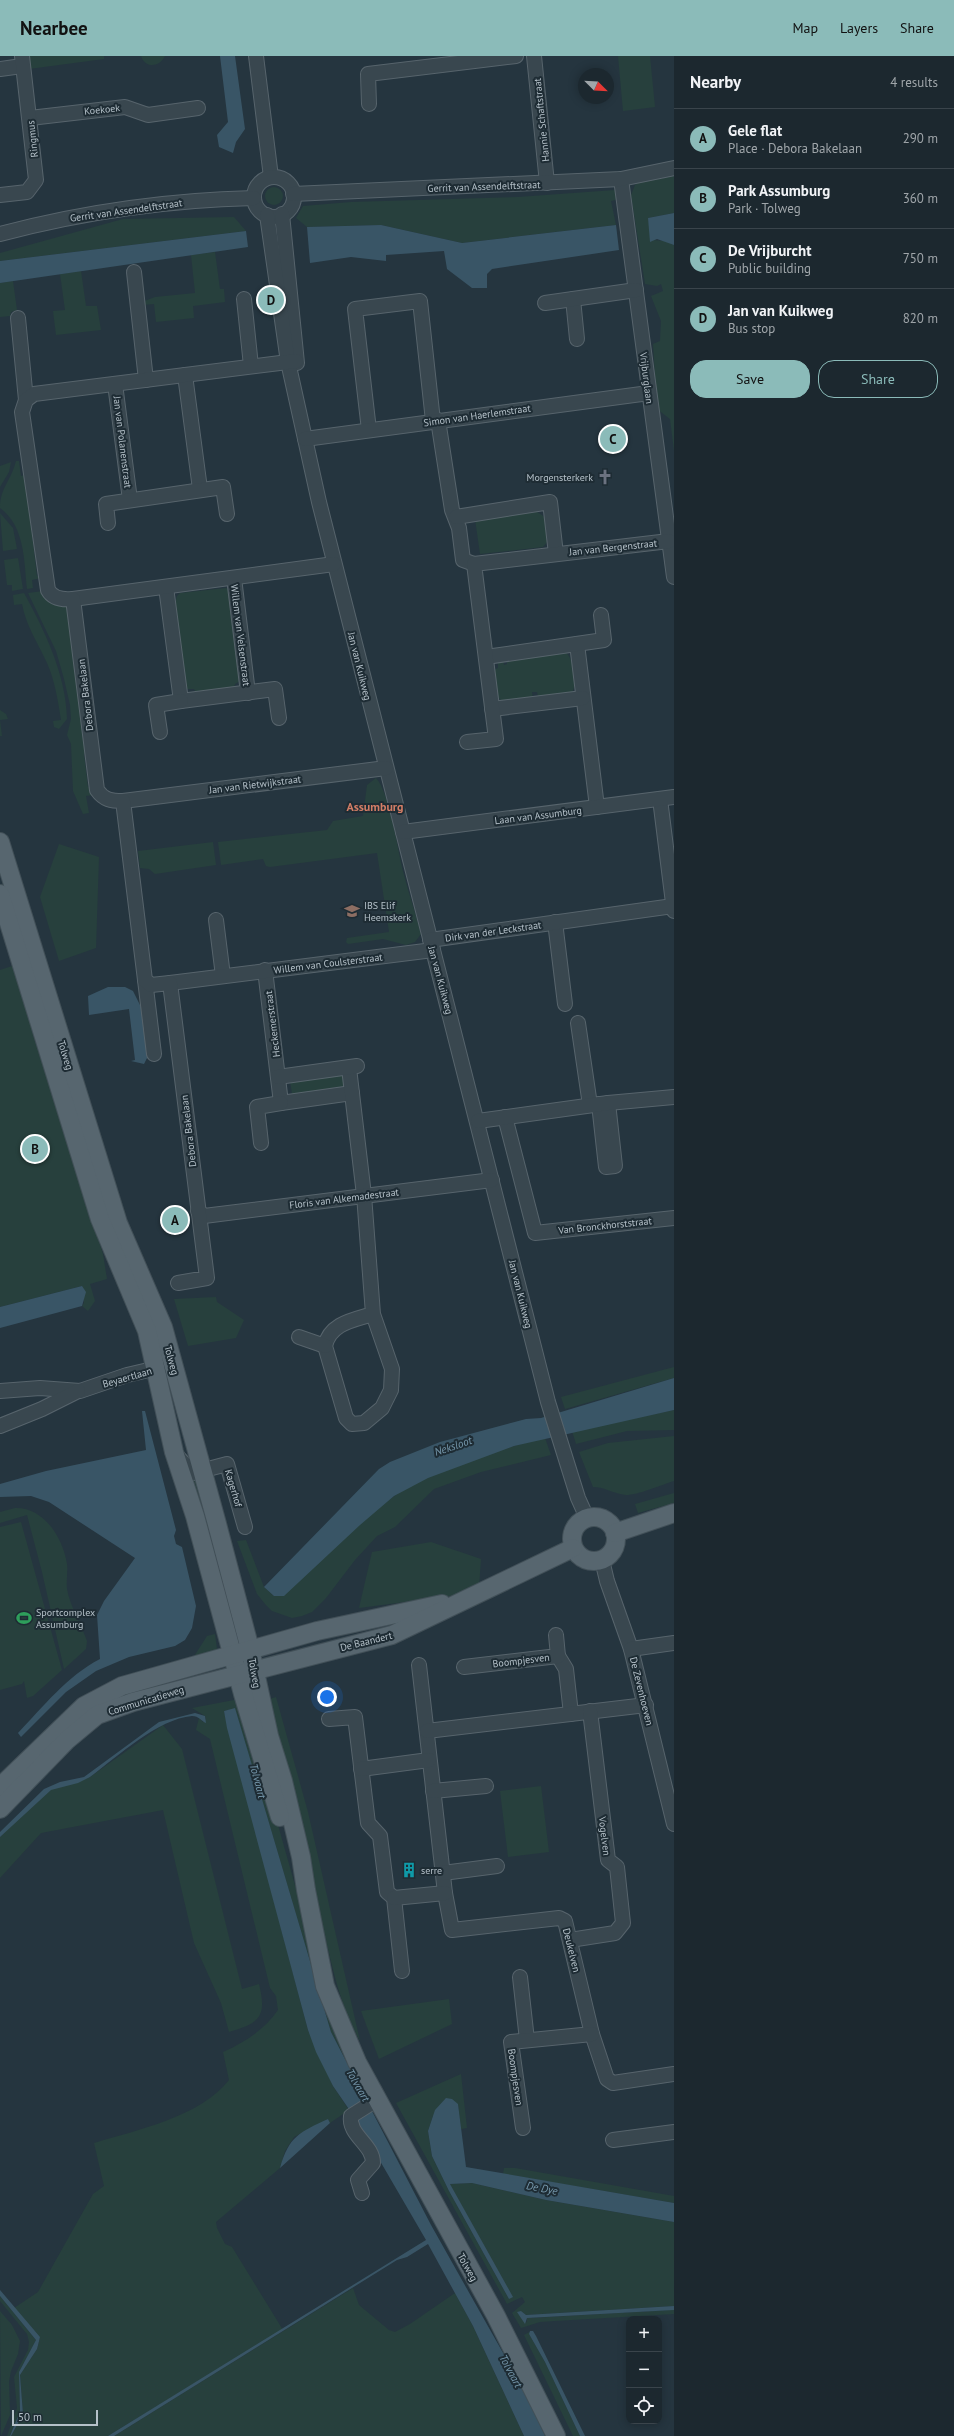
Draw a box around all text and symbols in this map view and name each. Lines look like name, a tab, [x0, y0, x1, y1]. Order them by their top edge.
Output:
text: Nearbee	[20, 16, 88, 40]
text: Map	[792, 19, 818, 37]
text: Layers	[840, 19, 878, 37]
text: Share	[900, 19, 934, 37]
north arrow	[578, 68, 614, 104]
text: Nearby	[690, 71, 741, 93]
text: 4 results	[890, 74, 938, 91]
street label: Hannie Schaftstraat	[531, 77, 552, 162]
street label: Koekoek	[83, 101, 121, 118]
street label: Ringmus	[24, 120, 41, 158]
text: Gele flat	[728, 121, 782, 140]
text: A	[699, 130, 707, 147]
text: 290 m	[903, 130, 938, 147]
text: Place · Debora Bakelaan	[728, 140, 862, 157]
street label: Gerrit van Assendelftstraat	[427, 178, 541, 195]
text: Park Assumburg	[728, 181, 830, 200]
text: B	[699, 190, 707, 207]
text: 360 m	[903, 190, 938, 207]
street label: Gerrit van Assendelftstraat	[69, 196, 184, 225]
text: Park · Tolweg	[728, 200, 801, 217]
text: De Vrijburcht	[728, 241, 811, 260]
text: C	[699, 250, 707, 267]
text: 750 m	[903, 250, 938, 267]
text: Public building	[728, 260, 811, 277]
pin: D	[258, 285, 284, 315]
text: Jan van Kuikweg	[728, 301, 833, 320]
text: D	[699, 310, 707, 327]
text: 820 m	[903, 310, 938, 327]
text: Bus stop	[728, 320, 775, 337]
street label: Vrijburglaan	[637, 351, 656, 405]
button: Save	[690, 360, 810, 398]
button: Share	[818, 360, 938, 398]
street label: Jan van Polanenstraat	[110, 394, 135, 489]
street label: Simon van Haerlemstraat	[423, 401, 532, 429]
pin: C	[600, 424, 626, 454]
church icon: Morgensterkerk	[596, 468, 614, 486]
place label: Morgensterkerk	[527, 471, 593, 484]
street label: Jan van Bergenstraat	[567, 536, 658, 559]
street label: Willem van Velsenstraat	[228, 583, 253, 687]
street label: Jan van Kuikweg	[344, 630, 374, 702]
street label: Debora Bakelaan	[75, 658, 96, 732]
street label: Jan van Rietwijkstraat	[207, 772, 302, 797]
district label: Assumburg	[346, 799, 404, 814]
street label: Laan van Assumburg	[494, 804, 582, 827]
place label: IBS Elif Heemskerk	[364, 899, 411, 924]
school or university icon: IBS Elif Heemskerk	[343, 902, 361, 920]
street label: Dirk van der Leckstraat	[444, 918, 543, 945]
street label: Jan van Kuikweg	[425, 944, 456, 1016]
street label: Willem van Coulsterstraat	[273, 950, 384, 977]
street label: Heckemerstraat	[262, 989, 283, 1058]
street label: Tolweg	[55, 1039, 76, 1071]
street label: Debora Bakelaan	[178, 1094, 199, 1168]
pin: B	[22, 1134, 48, 1164]
street label: Floris van Alkemadestraat	[289, 1185, 400, 1212]
pin: A	[162, 1205, 188, 1235]
street label: Van Bronckhorststraat	[557, 1214, 653, 1237]
street label: Jan van Kuikweg	[505, 1258, 535, 1330]
street label: Tolweg	[161, 1344, 182, 1376]
street label: Beyaertlaan	[101, 1364, 153, 1391]
water label: Neksloot	[432, 1433, 474, 1459]
street label: Kagerhof	[222, 1468, 245, 1509]
place label: Sportcomplex Assumburg	[36, 1606, 95, 1631]
sports icon: Sportcomplex Assumburg	[15, 1609, 33, 1627]
street label: De Baandert	[339, 1629, 394, 1654]
street label: Boompjesven	[492, 1651, 550, 1670]
street label: De Zevenhoeven	[627, 1656, 656, 1727]
street label: Tolweg	[245, 1657, 264, 1689]
street label: Communicatieweg	[107, 1683, 186, 1718]
your location	[317, 1687, 337, 1707]
water label: Tolvaart	[247, 1762, 270, 1801]
street label: Vogelven	[596, 1815, 613, 1856]
building icon: serre	[400, 1861, 418, 1879]
place label: serre	[421, 1864, 442, 1877]
street label: Deukelven	[560, 1927, 583, 1974]
street label: Boompjesven	[505, 2048, 526, 2106]
water label: Tolvaart	[343, 2066, 373, 2104]
water label: De Dye	[525, 2178, 559, 2198]
street label: Tolweg	[455, 2251, 481, 2284]
map controls	[626, 2316, 662, 2424]
button: +	[626, 2316, 662, 2352]
water label: Tolvaart	[496, 2352, 526, 2390]
button: −	[626, 2352, 662, 2388]
button: locate	[626, 2388, 662, 2424]
scale bar	[12, 2408, 98, 2427]
text: 50 m	[18, 2410, 42, 2424]

